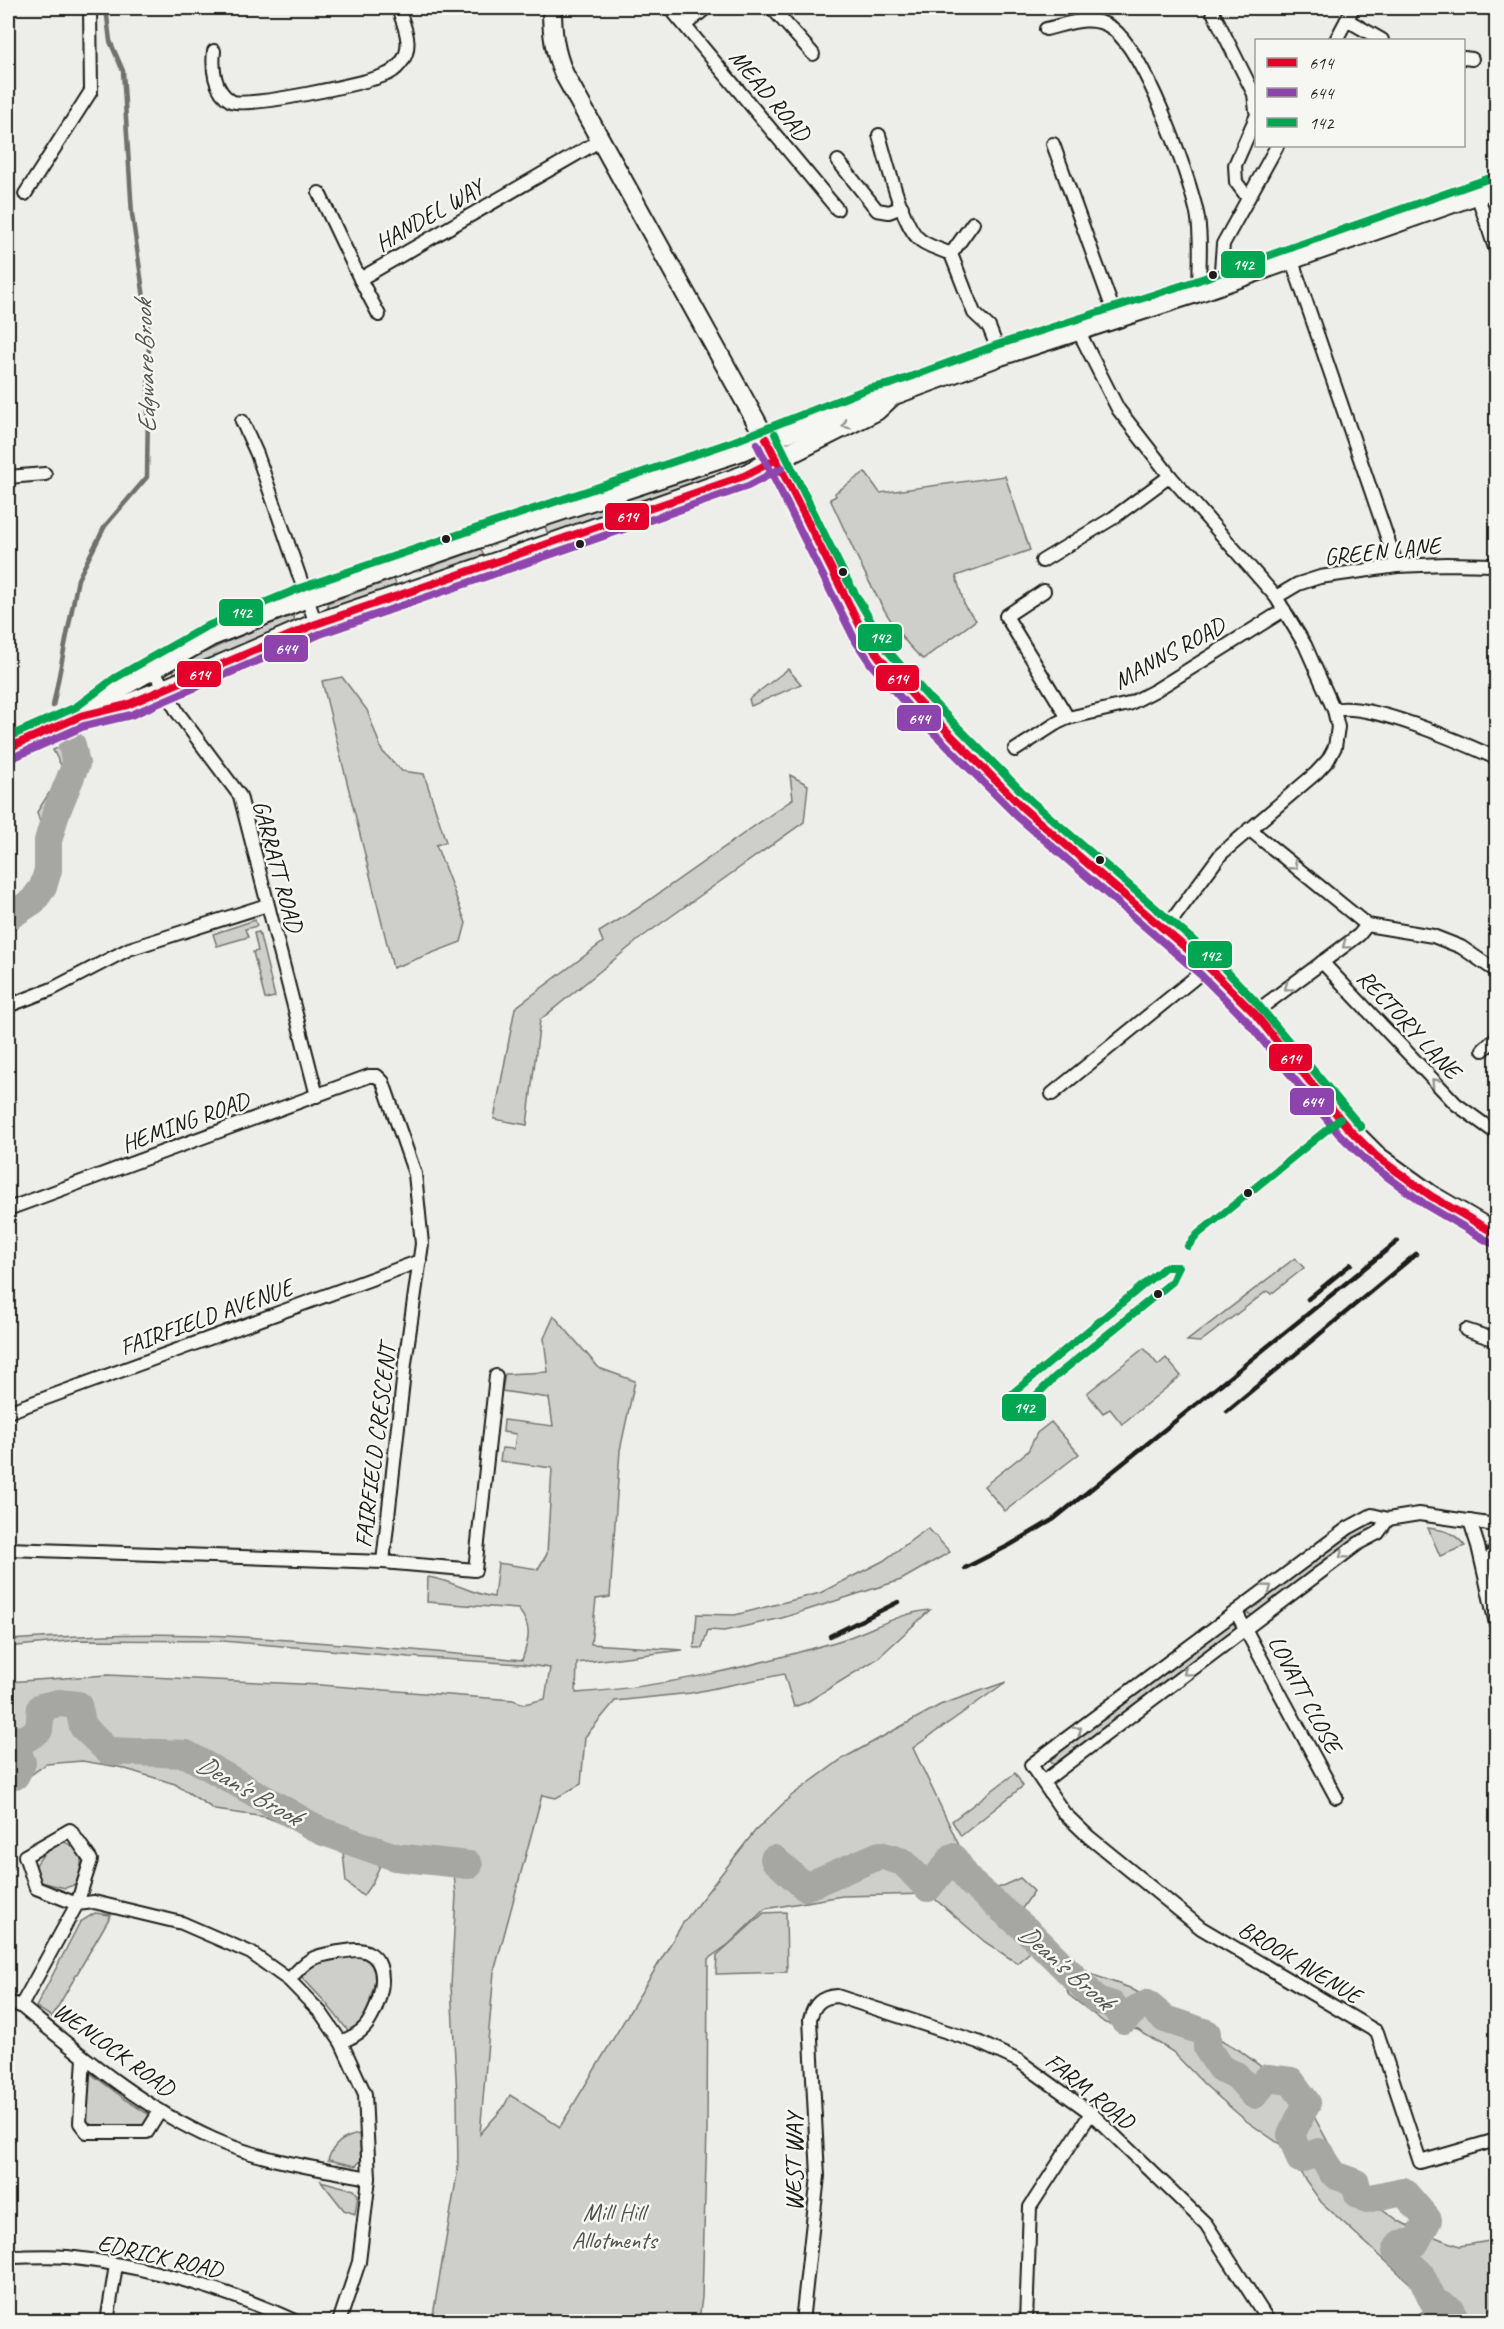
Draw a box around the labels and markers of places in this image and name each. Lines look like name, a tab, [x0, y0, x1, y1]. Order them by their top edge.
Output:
unlabelled marker	[1207, 269, 1219, 281]
unlabelled marker	[440, 533, 452, 545]
unlabelled marker	[574, 538, 586, 550]
unlabelled marker	[837, 566, 849, 578]
unlabelled marker	[1094, 854, 1106, 866]
unlabelled marker	[1242, 1187, 1254, 1199]
unlabelled marker	[1152, 1288, 1164, 1300]

